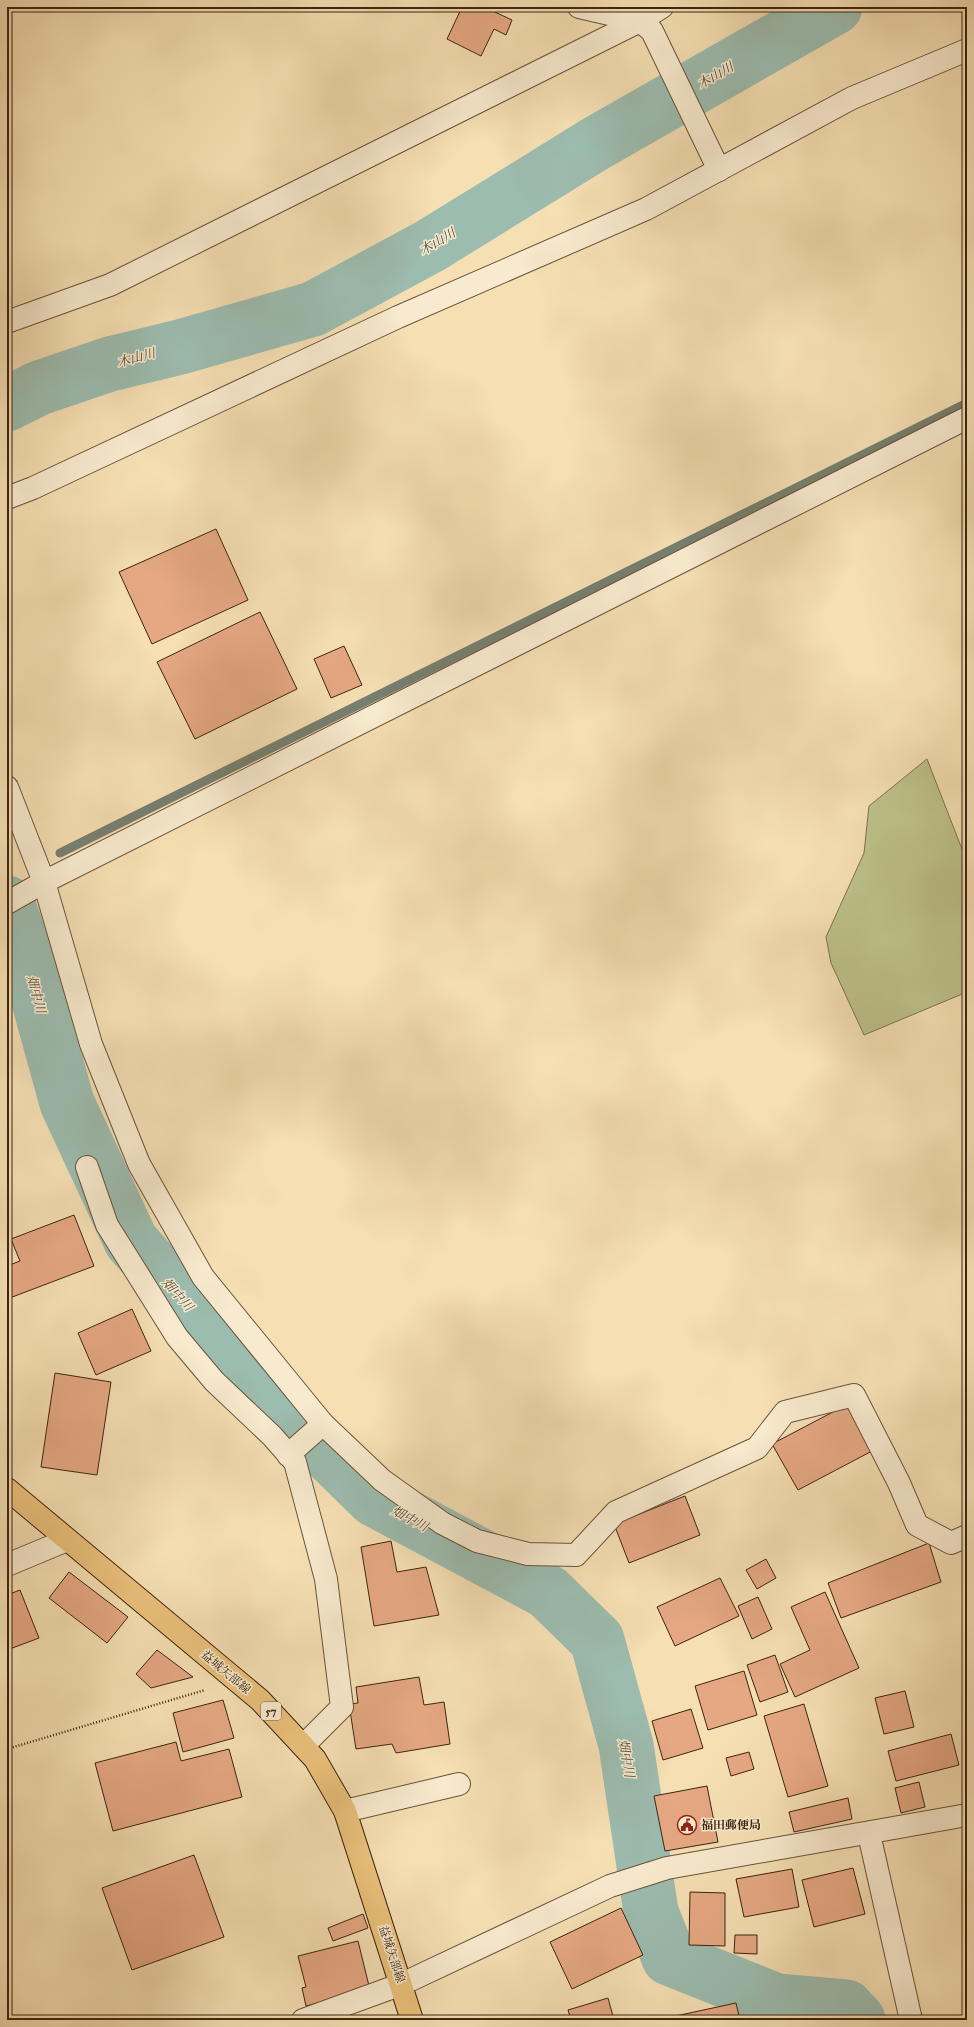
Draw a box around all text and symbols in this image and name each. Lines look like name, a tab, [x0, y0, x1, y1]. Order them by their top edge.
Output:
water label: 木山川	[695, 58, 738, 93]
water label: 木山川	[417, 224, 460, 259]
water label: 木山川	[115, 345, 159, 371]
water label: 畑中川	[23, 973, 49, 1017]
water label: 畑中川	[158, 1275, 198, 1316]
water label: 畑中川	[389, 1503, 432, 1536]
street label: 益城矢部線	[199, 1647, 253, 1697]
road number: 57	[261, 1702, 281, 1720]
water label: 畑中川	[615, 1738, 638, 1781]
public building icon: 福田郵便局	[676, 1814, 698, 1836]
place label: 福田郵便局	[701, 1818, 761, 1832]
street label: 益城矢部線	[376, 1923, 408, 1985]

